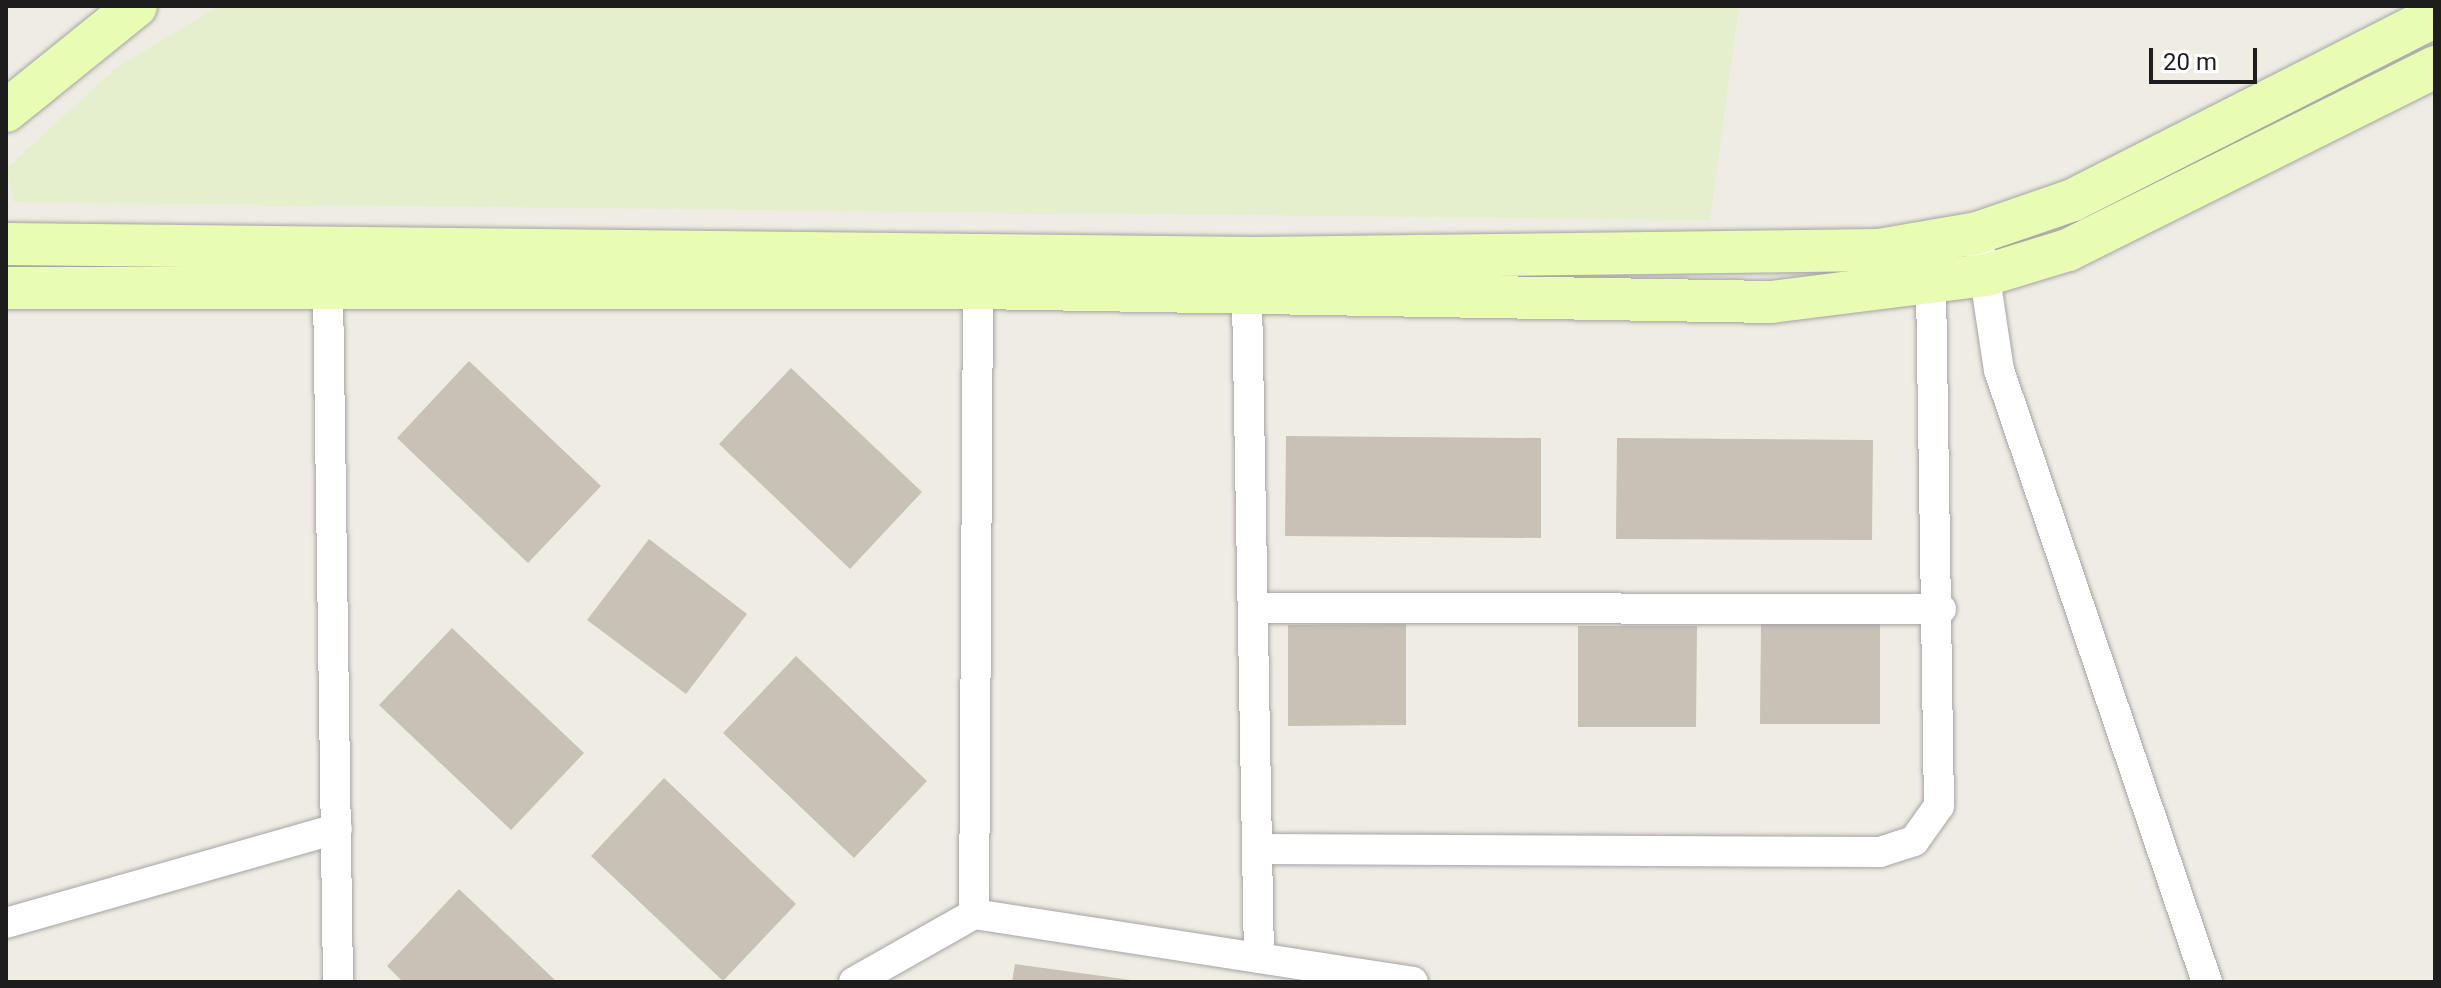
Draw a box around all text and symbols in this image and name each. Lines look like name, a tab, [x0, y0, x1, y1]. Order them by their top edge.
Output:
scale bar	[2153, 32, 2261, 82]
text: 20 m	[2163, 48, 2217, 76]

